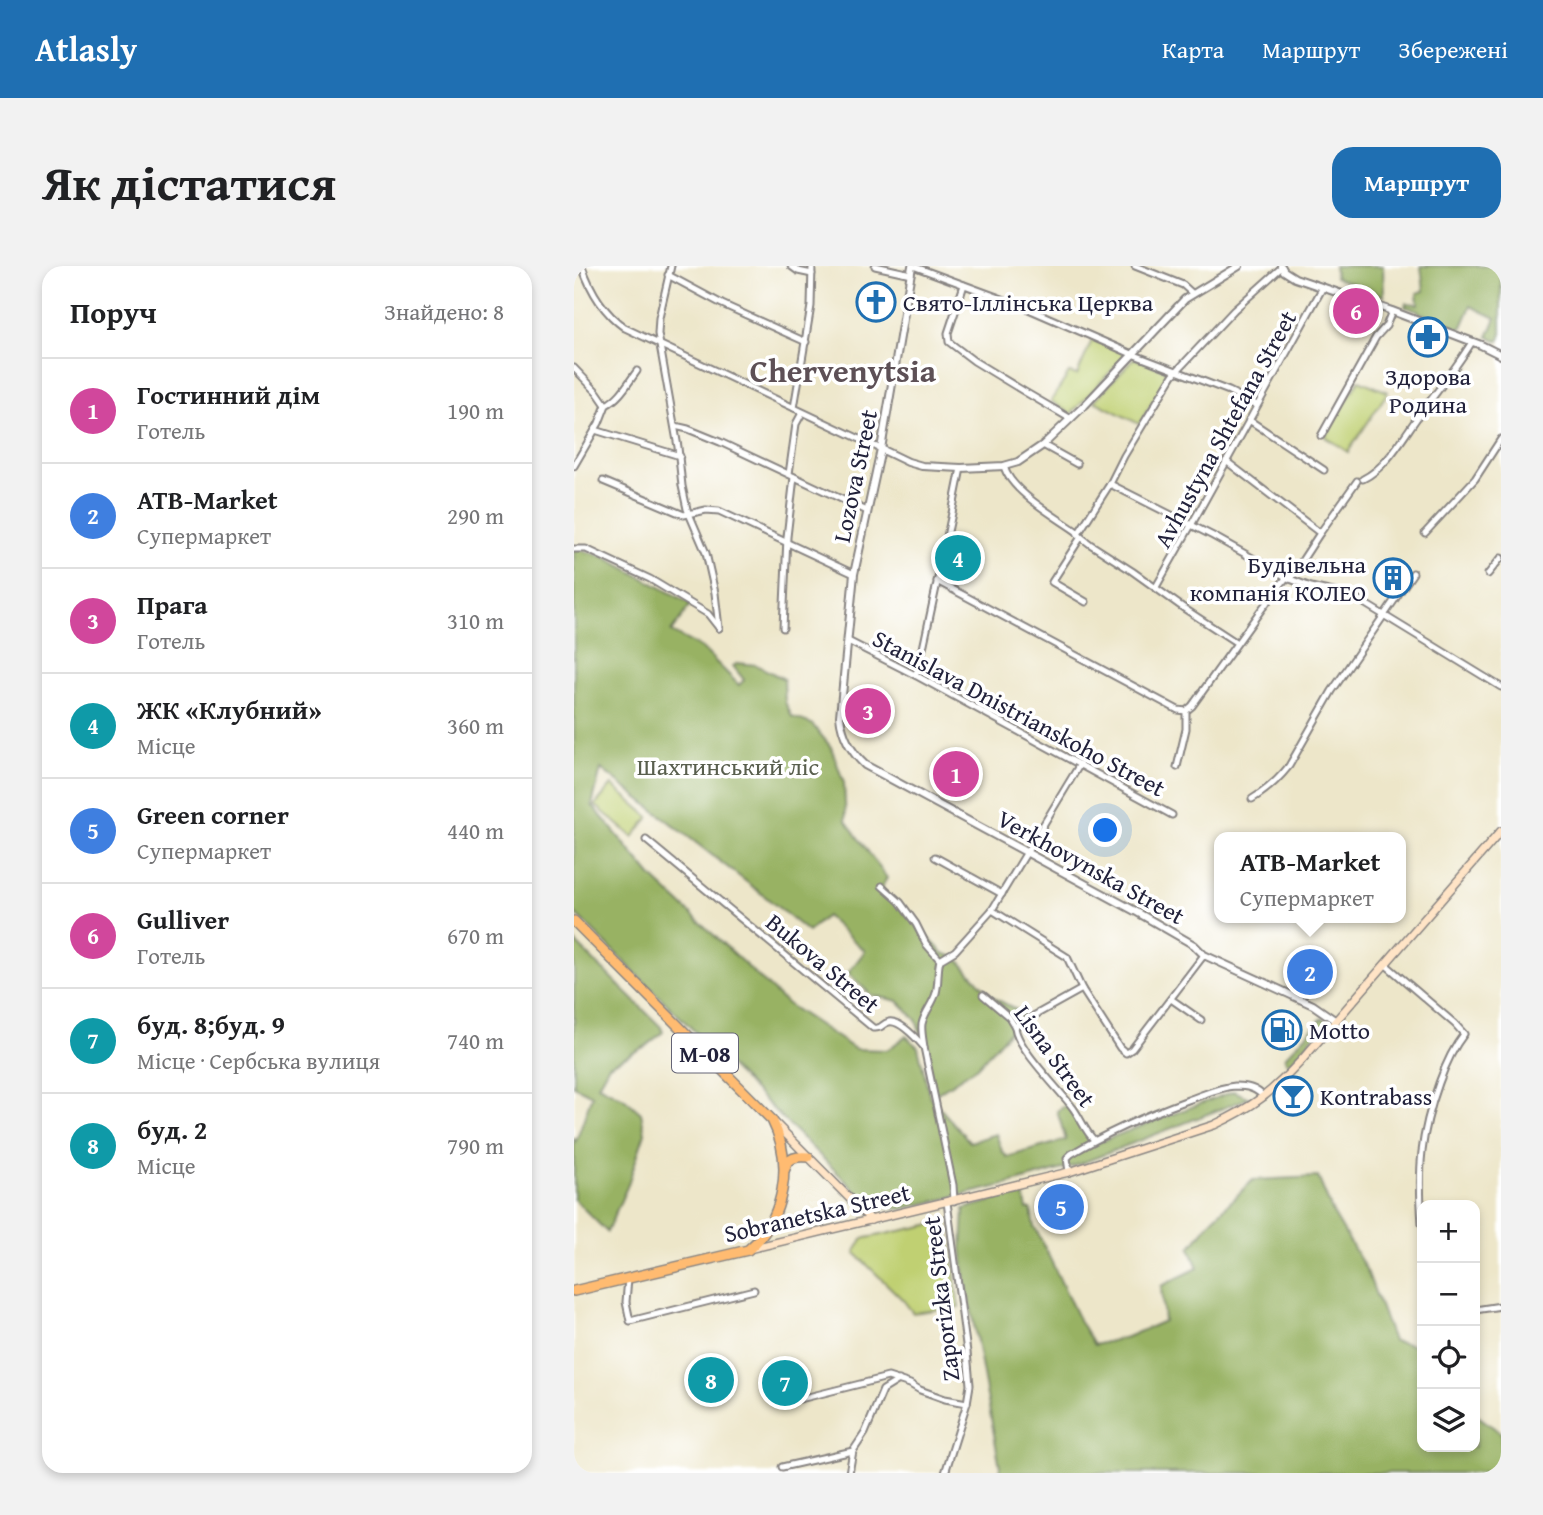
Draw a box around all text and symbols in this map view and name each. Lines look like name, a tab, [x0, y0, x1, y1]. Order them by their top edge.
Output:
text: Atlasly	[35, 25, 137, 73]
text: Карта	[1162, 32, 1224, 67]
text: Маршрут	[1262, 32, 1360, 67]
text: Збережені	[1398, 32, 1508, 67]
text: Як дістатися	[42, 146, 336, 218]
button: Маршрут	[1332, 147, 1501, 218]
church icon: Свято-Іллінська Церква	[855, 281, 897, 323]
place label: Свято-Іллінська Церква	[903, 285, 1154, 320]
pin: 6	[1333, 285, 1379, 337]
text: Поруч	[70, 290, 157, 334]
text: Знайдено: 8	[384, 295, 504, 328]
street label: Avhustyna Shtefana Street	[1145, 303, 1305, 554]
pharmacy icon: Здорова Родина	[1407, 316, 1449, 358]
district label: Chervenytsia	[750, 347, 937, 394]
place label: Здорова Родина	[1385, 359, 1472, 422]
text: Гостинний дім	[137, 375, 320, 414]
text: 1	[87, 394, 99, 427]
text: 190 m	[447, 394, 504, 427]
street label: Lozova Street	[824, 406, 886, 546]
text: Готель	[137, 414, 205, 447]
text: ATB-Market	[137, 480, 278, 519]
text: 2	[87, 499, 99, 532]
text: 290 m	[447, 499, 504, 532]
text: Супермаркет	[137, 519, 271, 552]
pin: 4	[935, 532, 981, 584]
place label: Будівельна компанія КОЛЕО	[1190, 547, 1367, 610]
building icon: Будівельна компанія КОЛЕО	[1372, 557, 1414, 599]
text: Прага	[137, 585, 208, 624]
text: 3	[87, 604, 99, 637]
text: 310 m	[447, 604, 504, 637]
street label: Stanislava Dnistrianskoho Street	[867, 621, 1172, 805]
text: Готель	[137, 624, 205, 657]
pin: 3	[845, 685, 891, 737]
text: ЖК «Клубний»	[137, 690, 322, 729]
text: 4	[87, 709, 99, 742]
text: 360 m	[447, 709, 504, 742]
text: Місце	[137, 729, 196, 762]
pin: 1	[933, 748, 979, 800]
park label: Шахтинський ліс	[637, 749, 820, 784]
text: Green corner	[137, 795, 289, 834]
street label: Verkhovynska Street	[991, 801, 1191, 933]
your location	[1088, 813, 1122, 847]
text: 5	[87, 814, 99, 847]
text: 440 m	[447, 814, 504, 847]
popup	[1214, 832, 1406, 923]
text: Супермаркет	[137, 834, 271, 867]
text: ATB-Market	[1240, 842, 1380, 881]
text: Супермаркет	[1240, 881, 1374, 914]
text: Gulliver	[137, 900, 229, 939]
street label: Bukova Street	[759, 905, 888, 1021]
text: 6	[87, 919, 99, 952]
text: 670 m	[447, 919, 504, 952]
text: Готель	[137, 939, 205, 972]
pin: 2	[1287, 946, 1333, 998]
street label: Lisna Street	[1006, 998, 1104, 1115]
text: буд. 8;буд. 9	[137, 1005, 285, 1044]
fuel station icon: Motto	[1261, 1009, 1303, 1051]
place label: Motto	[1309, 1013, 1370, 1048]
text: 7	[87, 1024, 99, 1057]
text: 740 m	[447, 1024, 504, 1057]
road number: М-08	[672, 1034, 738, 1072]
text: Місце · Сербська вулиця	[137, 1044, 380, 1077]
bar icon: Kontrabass	[1272, 1075, 1314, 1117]
place label: Kontrabass	[1320, 1079, 1432, 1114]
text: буд. 2	[137, 1110, 207, 1149]
text: 8	[87, 1129, 99, 1162]
text: 790 m	[447, 1129, 504, 1162]
text: Місце	[137, 1149, 196, 1182]
street label: Sobranetska Street	[721, 1174, 914, 1251]
pin: 5	[1038, 1181, 1084, 1233]
map controls	[1417, 1200, 1480, 1452]
button: +	[1417, 1200, 1480, 1263]
street label: Zaporizka Street	[913, 1214, 968, 1383]
button: −	[1417, 1263, 1480, 1326]
button: locate	[1417, 1326, 1480, 1389]
pin: 8	[688, 1354, 734, 1406]
pin: 7	[762, 1357, 808, 1409]
button: layers	[1417, 1389, 1480, 1452]

